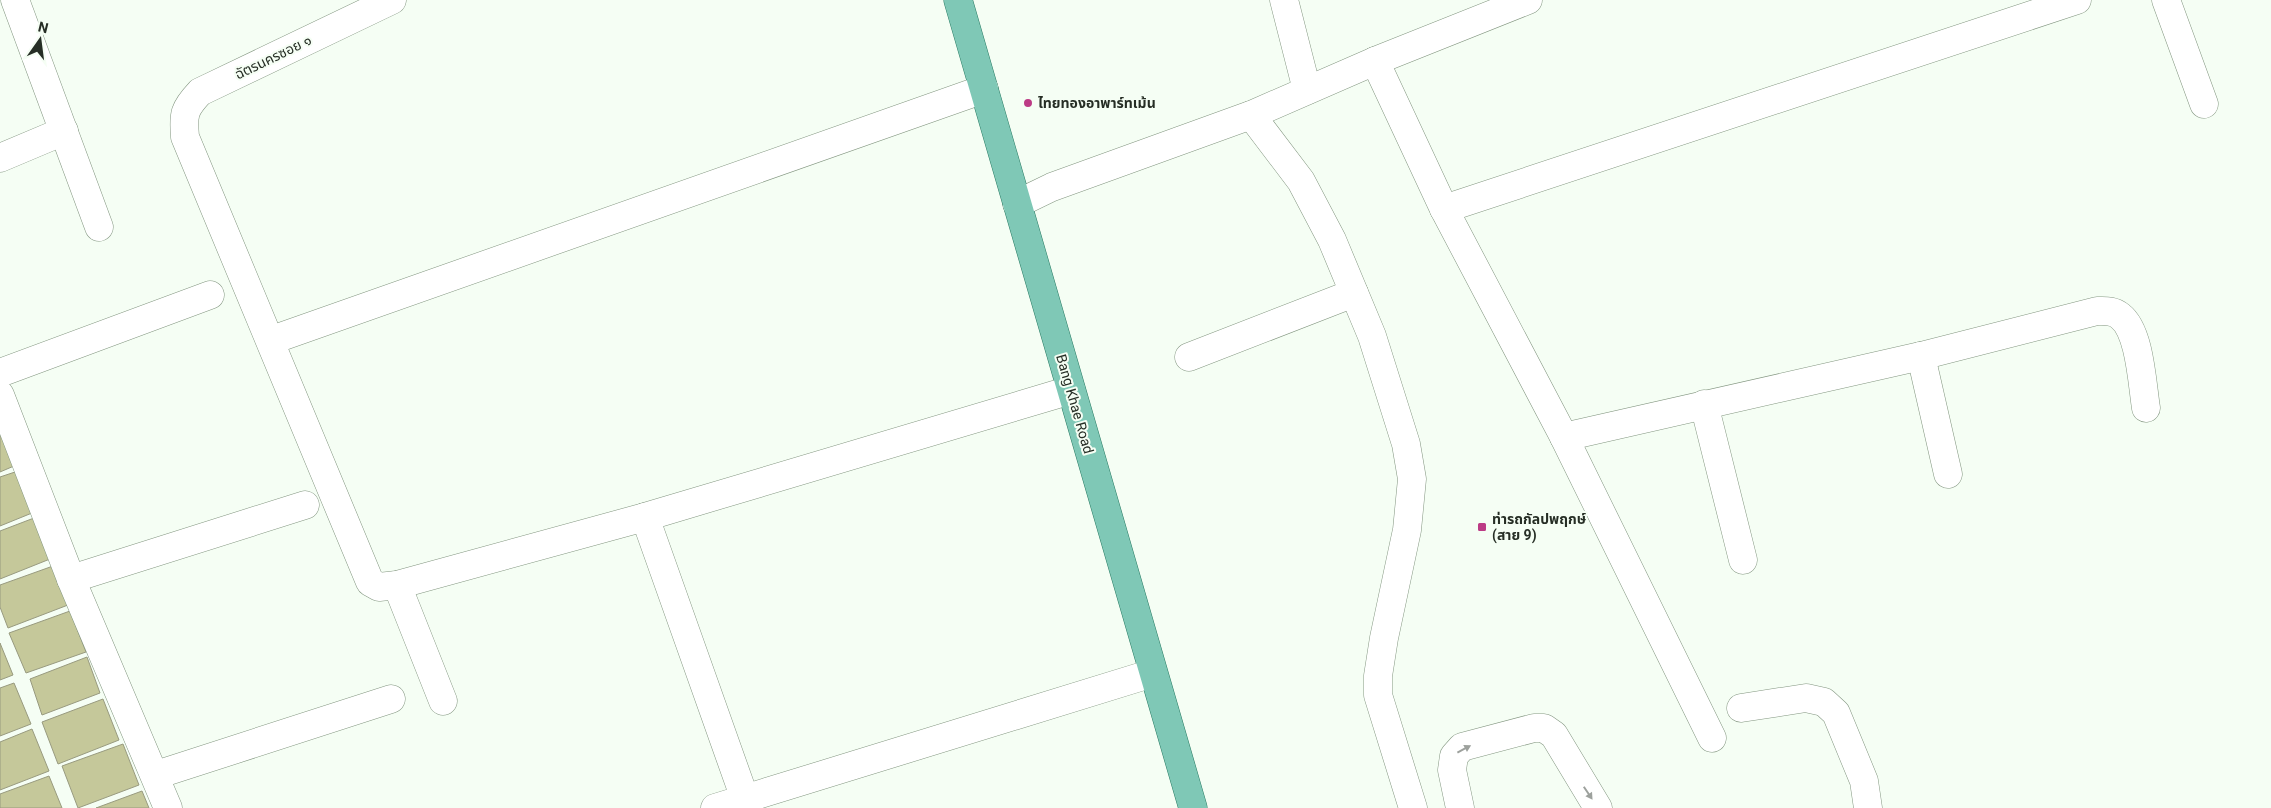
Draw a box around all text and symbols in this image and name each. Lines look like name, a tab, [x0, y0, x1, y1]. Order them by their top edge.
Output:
north arrow	[15, 15, 65, 65]
text: N	[36, 18, 50, 36]
street label: ฉัตรนครซอย ๑	[232, 32, 314, 82]
place label: ไทยทองอาพาร์ทเม้น	[1038, 95, 1156, 111]
marker: ไทยทองอาพาร์ทเม้น	[1022, 97, 1034, 109]
street label: Bang Khae Road	[1053, 353, 1097, 455]
place label: ท่ารถกัลปพฤกษ์ (สาย 9)	[1492, 511, 1586, 544]
marker: ท่ารถกัลปพฤกษ์ (สาย 9)	[1476, 521, 1488, 533]
one-way arrow	[1457, 745, 1472, 753]
one-way arrow	[1583, 786, 1593, 800]

